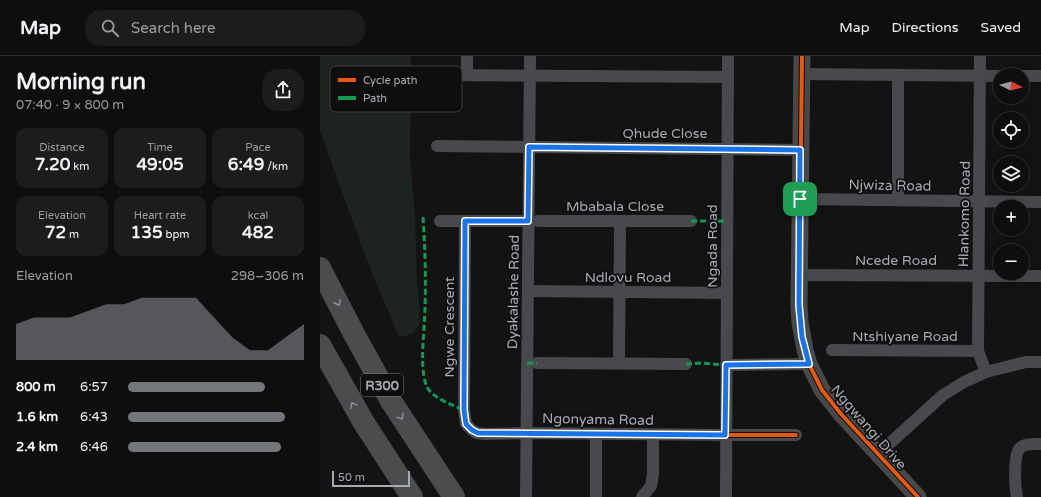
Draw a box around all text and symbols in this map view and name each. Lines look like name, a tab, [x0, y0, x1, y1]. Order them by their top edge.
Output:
search box	[85, 10, 365, 46]
text: Map	[20, 17, 61, 39]
icon: search	[99, 17, 121, 39]
text: Search here	[131, 19, 215, 37]
text: Map	[839, 19, 870, 36]
text: Directions	[892, 19, 959, 36]
text: Saved	[981, 19, 1021, 36]
legend	[330, 66, 462, 112]
north arrow	[993, 68, 1029, 104]
map controls	[993, 68, 1029, 280]
text: Morning run	[16, 69, 146, 95]
button: share	[262, 69, 304, 111]
text: Cycle path	[363, 74, 418, 87]
text: Path	[363, 92, 387, 105]
text: 07:40 · 9 × 800 m	[16, 97, 124, 113]
button: locate	[993, 112, 1029, 148]
street label: Qhude Close	[622, 125, 708, 142]
text: Distance	[39, 141, 85, 154]
text: Time	[147, 141, 173, 154]
text: Pace	[245, 141, 271, 154]
text: 7.20	[35, 154, 70, 175]
text: 49:05	[136, 154, 184, 175]
text: 6:49	[228, 154, 264, 175]
button: layers	[993, 156, 1029, 192]
text: km	[70, 160, 89, 173]
text: /km	[264, 160, 288, 173]
street label: Hlankomo Road	[955, 161, 974, 267]
street label: Njwiza Road	[848, 176, 932, 195]
pin	[783, 182, 817, 216]
icon: arrive	[789, 188, 811, 210]
street label: Mbabala Close	[566, 198, 664, 215]
button: +	[993, 200, 1029, 236]
street label: Ngada Road	[704, 204, 721, 288]
text: Elevation	[38, 209, 86, 222]
text: Heart rate	[134, 209, 186, 222]
text: kcal	[248, 209, 268, 222]
text: 72	[45, 222, 66, 243]
text: 135	[131, 222, 163, 243]
text: 482	[242, 222, 274, 243]
text: m	[66, 228, 79, 241]
text: bpm	[163, 228, 189, 241]
street label: Dyakalashe Road	[504, 235, 523, 349]
button: −	[993, 244, 1029, 280]
street label: Ncede Road	[855, 252, 937, 269]
text: Elevation	[16, 268, 73, 284]
text: 298–306 m	[231, 268, 304, 284]
street label: Ndlovu Road	[585, 269, 671, 286]
street label: Ngwe Crescent	[441, 276, 458, 377]
one-way arrow	[333, 299, 341, 306]
street label: Ntshiyane Road	[852, 328, 958, 345]
road number: R300	[361, 374, 403, 396]
text: 800 m	[16, 379, 56, 395]
text: 6:57	[80, 379, 108, 395]
street label: Ngqwangi Drive	[827, 382, 910, 473]
one-way arrow	[351, 402, 358, 409]
text: 1.6 km	[16, 409, 58, 425]
text: 6:43	[80, 409, 108, 425]
street label: Ngonyama Road	[542, 410, 654, 429]
one-way arrow	[396, 412, 403, 419]
text: 2.4 km	[16, 439, 58, 455]
text: 6:46	[80, 439, 108, 455]
scale bar	[332, 469, 410, 488]
text: 50 m	[338, 471, 365, 484]

